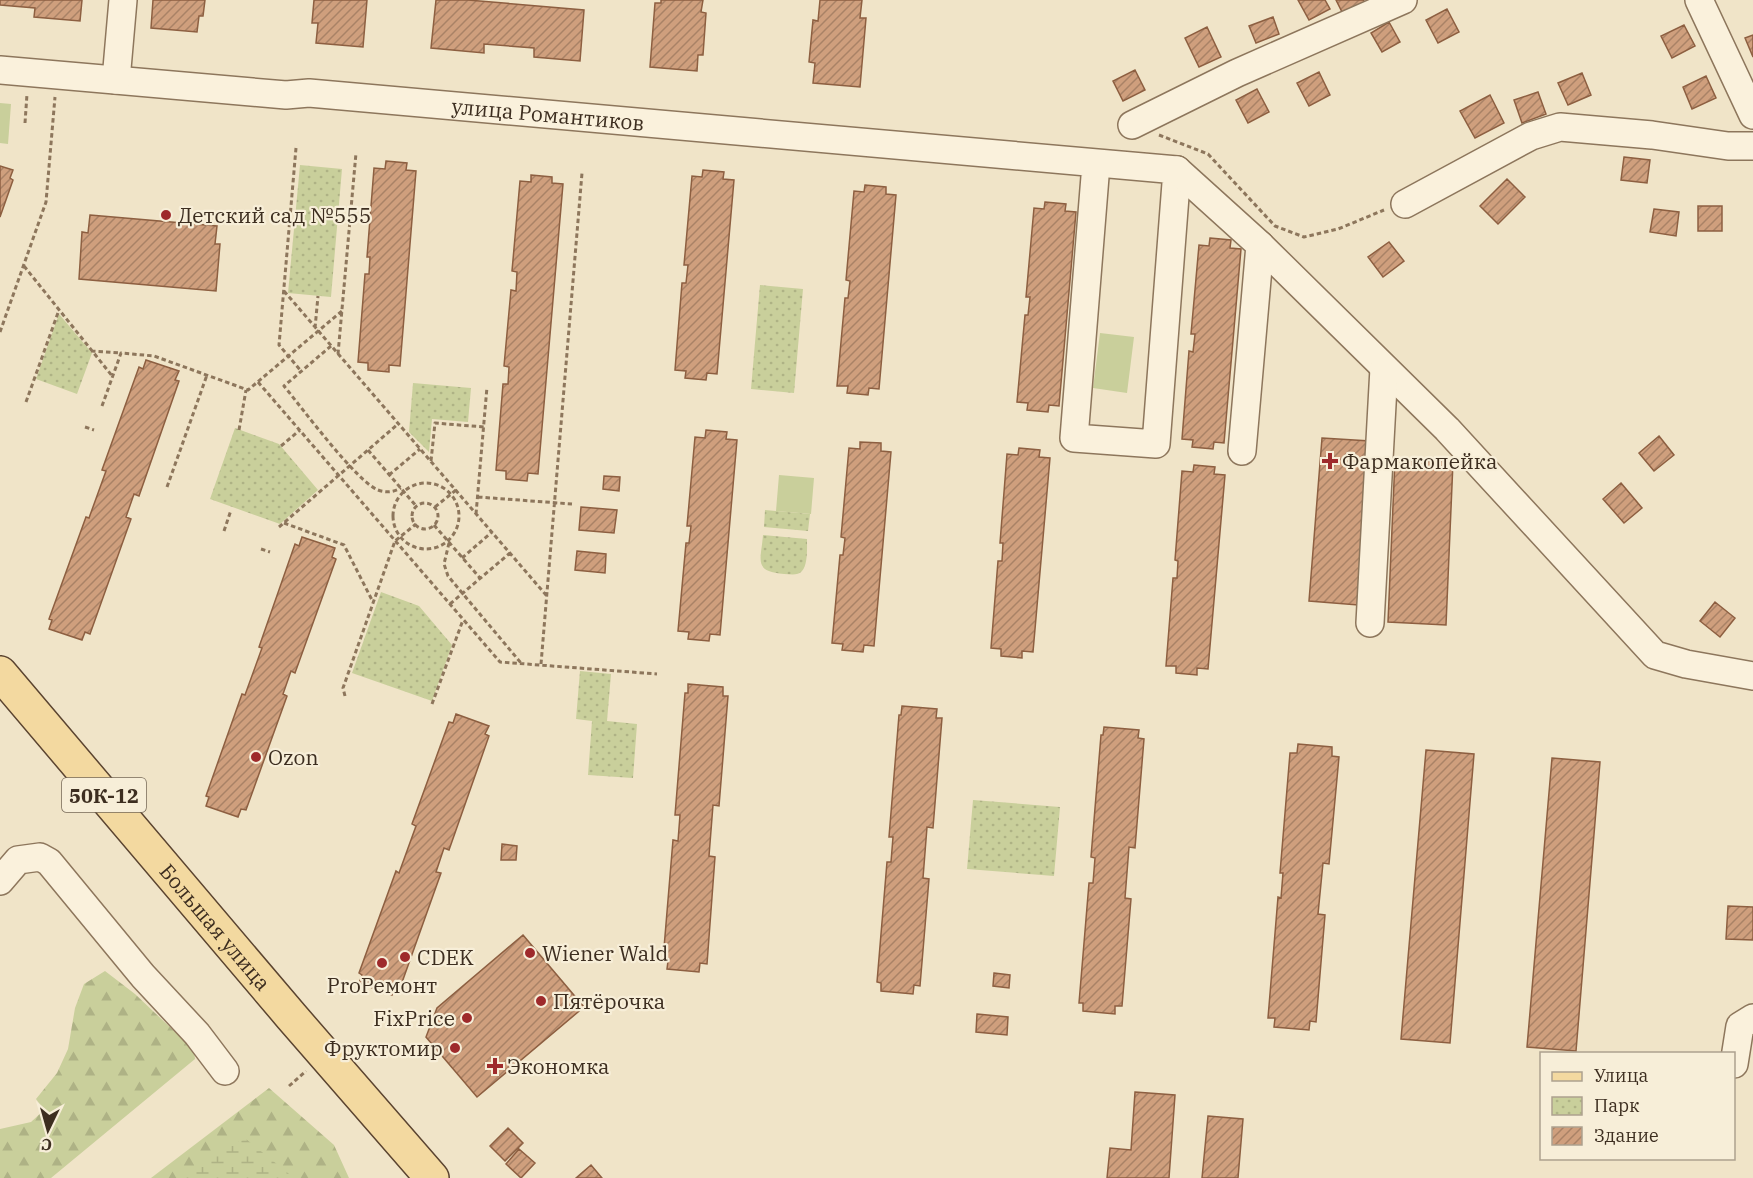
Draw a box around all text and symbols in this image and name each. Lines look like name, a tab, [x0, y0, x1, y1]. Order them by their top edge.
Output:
street label: улица Романтиков	[450, 92, 645, 137]
place label: Детский сад №555	[178, 201, 371, 229]
marker: Детский сад №555	[159, 208, 173, 222]
place label: Фармакопейка	[1342, 447, 1497, 475]
marker: Фармакопейка	[1323, 454, 1337, 468]
place label: Ozon	[268, 743, 319, 771]
marker: Ozon	[249, 750, 263, 764]
road number: 50К-12	[62, 778, 146, 812]
street label: Большая улица	[154, 858, 277, 996]
place label: Wiener Wald	[542, 939, 669, 967]
place label: CDEK	[417, 943, 474, 971]
marker: Wiener Wald	[523, 946, 537, 960]
marker: CDEK	[398, 950, 412, 964]
marker: ProРемонт	[375, 956, 389, 970]
place label: ProРемонт	[327, 971, 437, 999]
place label: Пятёрочка	[553, 987, 665, 1015]
marker: Пятёрочка	[534, 994, 548, 1008]
place label: FixPrice	[373, 1004, 455, 1032]
marker: FixPrice	[460, 1011, 474, 1025]
place label: Фруктомир	[324, 1034, 443, 1062]
marker: Фруктомир	[448, 1041, 462, 1055]
place label: Экономка	[507, 1052, 610, 1080]
legend	[1540, 1052, 1735, 1160]
marker: Экономка	[488, 1059, 502, 1073]
text: Улица	[1594, 1064, 1649, 1087]
text: Парк	[1594, 1094, 1640, 1117]
north arrow	[18, 1100, 78, 1160]
text: Здание	[1594, 1124, 1659, 1147]
text: С	[41, 1135, 53, 1155]

